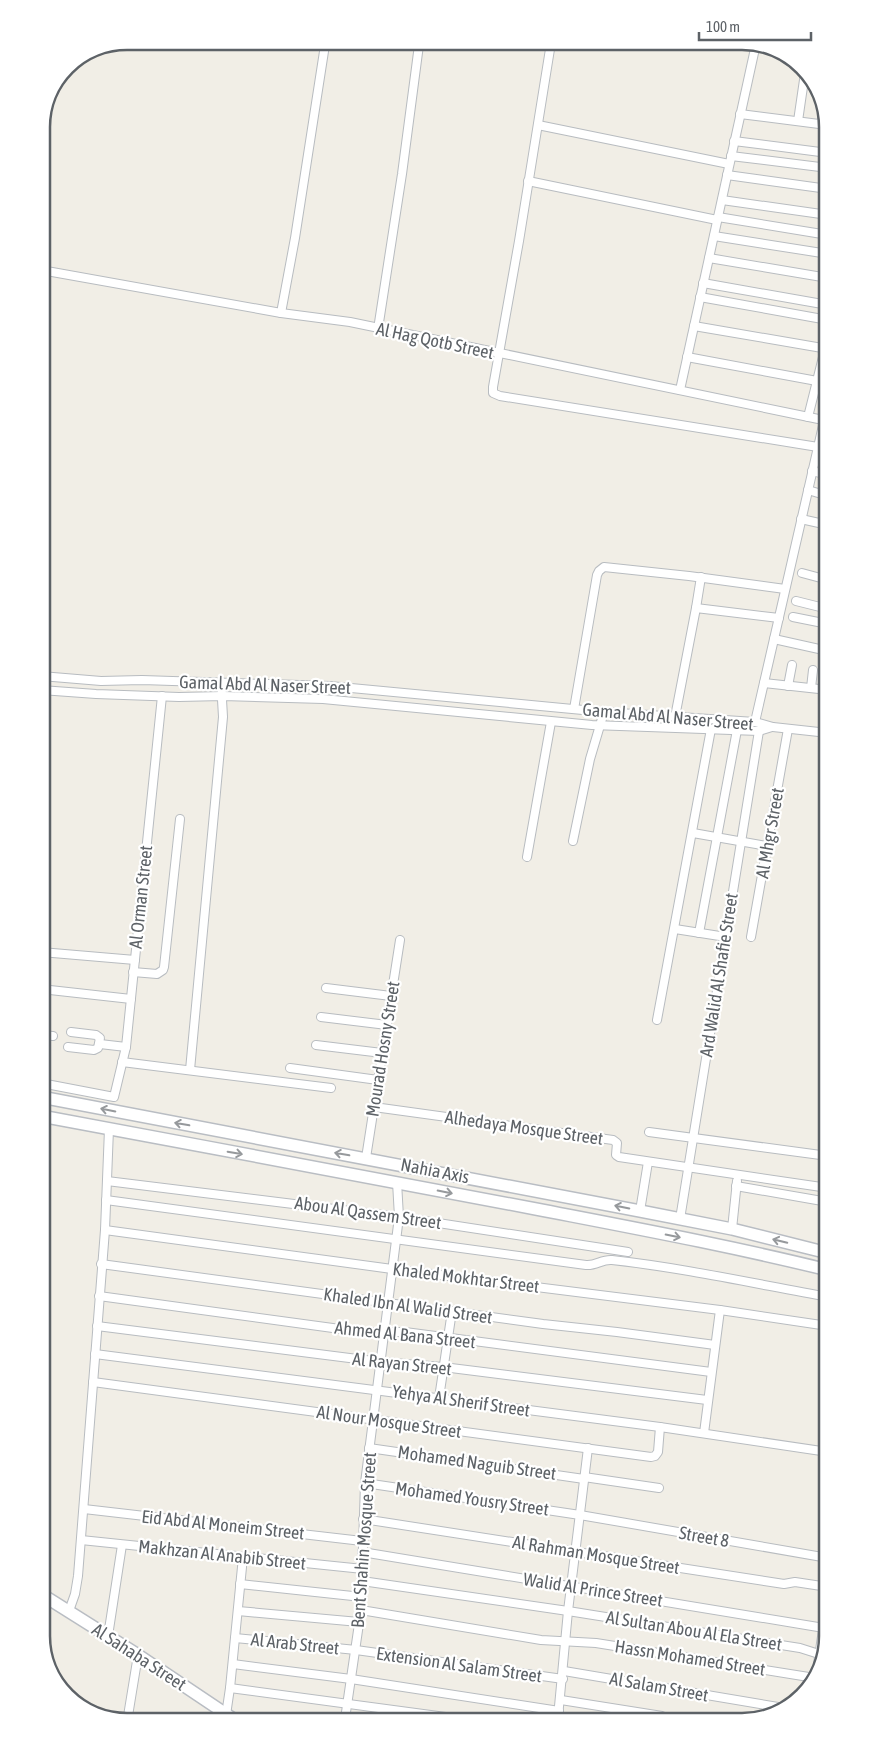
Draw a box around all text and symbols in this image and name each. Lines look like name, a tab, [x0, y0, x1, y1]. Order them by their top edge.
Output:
scale bar	[699, 10, 812, 42]
text: 100 m	[706, 18, 740, 35]
street label: Al Hag Qotb Street	[374, 318, 496, 363]
street label: Gamal Abd Al Naser Street	[179, 671, 351, 698]
street label: Gamal Abd Al Naser Street	[582, 699, 754, 734]
street label: Al Mhgr Street	[751, 786, 788, 880]
street label: Al Orman Street	[125, 844, 156, 950]
street label: Ard Walid Al Shafie Street	[695, 891, 742, 1058]
street label: Mourad Hosny Street	[361, 980, 404, 1118]
one-way arrow	[101, 1104, 117, 1114]
street label: Alhedaya Mosque Street	[444, 1106, 605, 1149]
one-way arrow	[174, 1119, 190, 1129]
one-way arrow	[227, 1148, 243, 1158]
one-way arrow	[334, 1148, 350, 1158]
street label: Nahia Axis	[399, 1154, 471, 1187]
one-way arrow	[437, 1187, 453, 1197]
street label: Abou Al Qassem Street	[293, 1192, 443, 1233]
one-way arrow	[614, 1202, 630, 1212]
one-way arrow	[665, 1232, 681, 1241]
one-way arrow	[773, 1236, 789, 1245]
street label: Khaled Mokhtar Street	[392, 1258, 541, 1297]
street label: Khaled Ibn Al Walid Street	[322, 1283, 494, 1328]
street label: Ahmed Al Bana Street	[334, 1317, 477, 1352]
street label: Al Rayan Street	[351, 1348, 453, 1379]
street label: Yehya Al Sherif Street	[391, 1380, 531, 1421]
street label: Al Nour Mosque Street	[315, 1401, 463, 1442]
street label: Mohamed Naguib Street	[397, 1441, 558, 1484]
street label: Bent Shahin Mosque Street	[347, 1451, 380, 1629]
street label: Mohamed Yousry Street	[394, 1477, 550, 1520]
street label: Eid Abd Al Moneim Street	[141, 1506, 306, 1544]
street label: Street 8	[677, 1522, 731, 1551]
street label: Al Rahman Mosque Street	[511, 1531, 681, 1578]
street label: Makhzan Al Anabib Street	[137, 1535, 307, 1574]
street label: Walid Al Prince Street	[522, 1568, 664, 1611]
street label: Al Sultan Abou Al Ela Street	[605, 1606, 783, 1655]
street label: Al Sahaba Street	[88, 1618, 190, 1695]
street label: Al Arab Street	[250, 1628, 340, 1659]
street label: Hassn Mohamed Street	[613, 1635, 767, 1680]
street label: Extension Al Salam Street	[375, 1642, 543, 1687]
street label: Al Salam Street	[608, 1667, 710, 1706]

